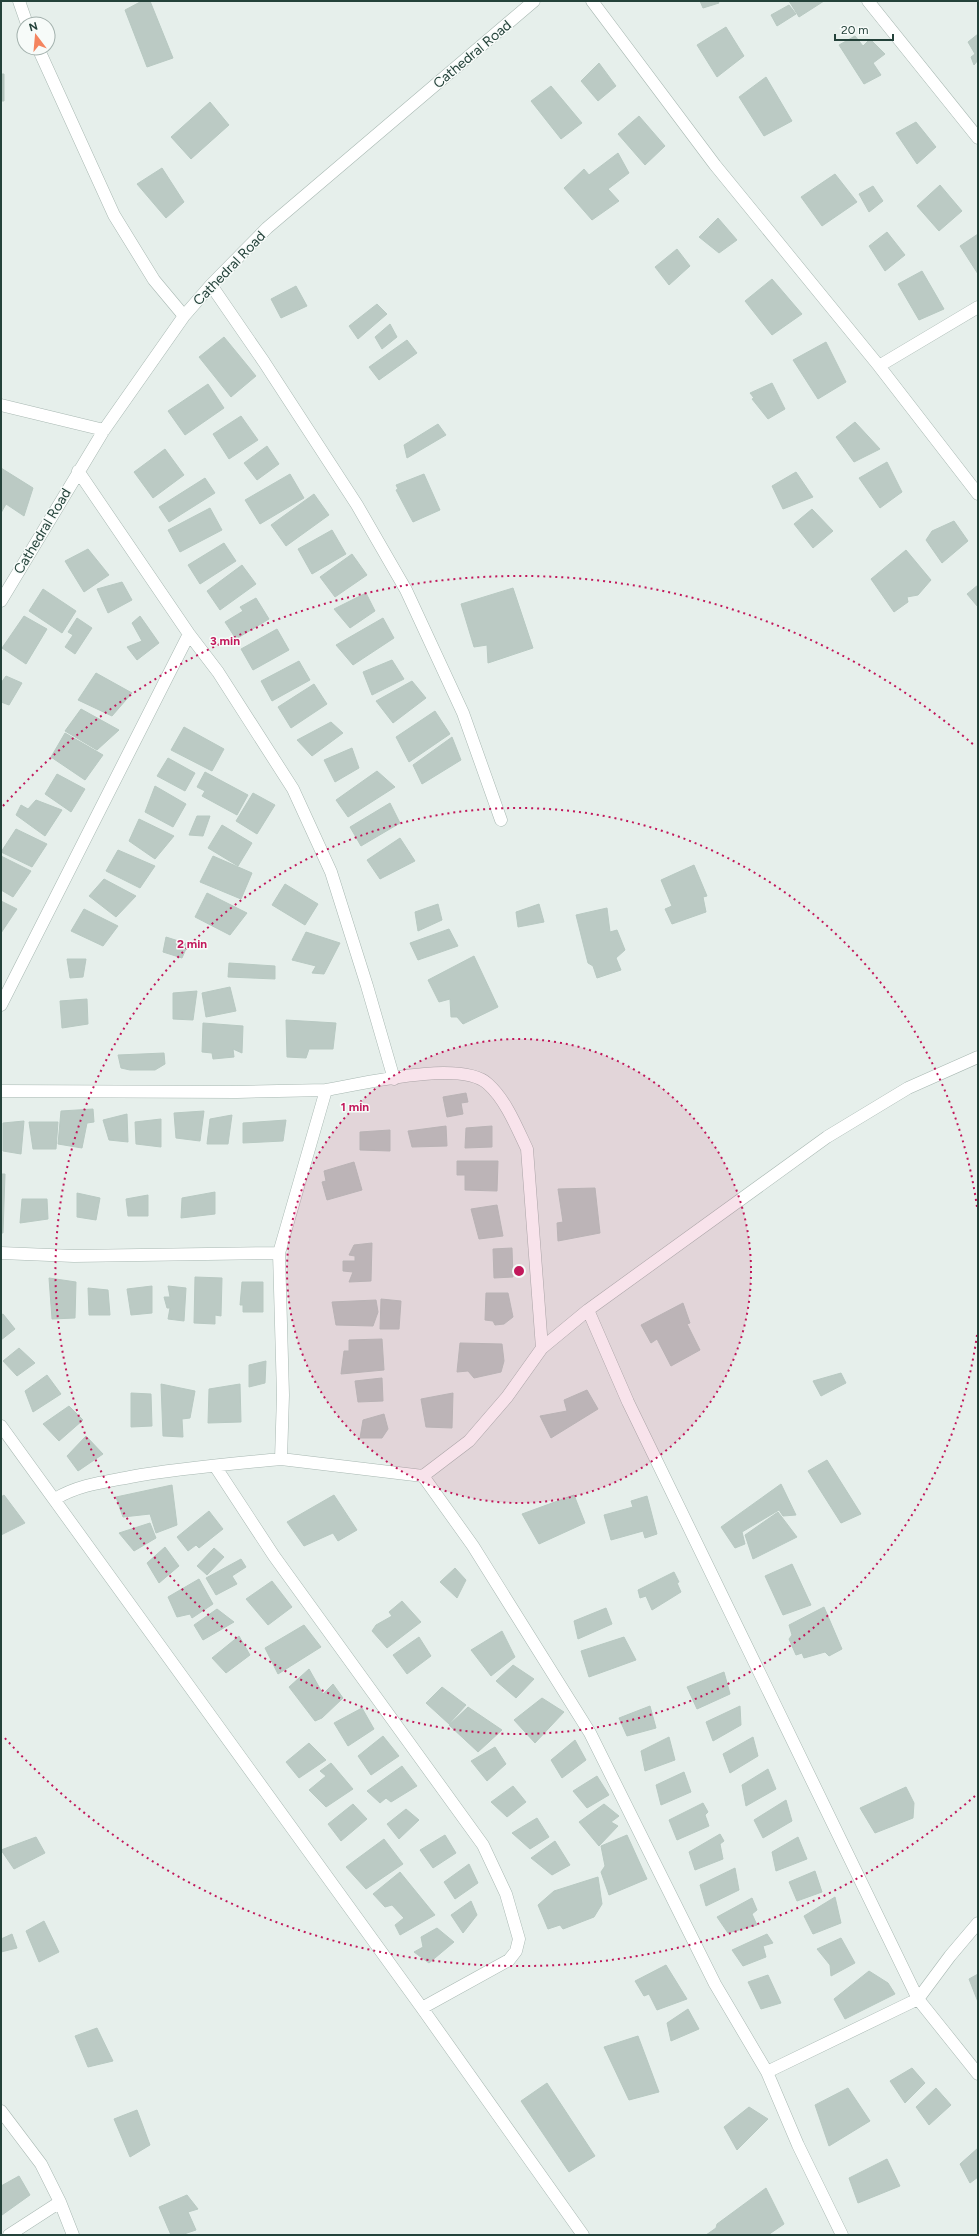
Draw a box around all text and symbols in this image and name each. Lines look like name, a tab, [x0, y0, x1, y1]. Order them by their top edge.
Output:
north arrow	[16, 16, 56, 56]
scale bar	[835, 16, 893, 42]
street label: Cathedral Road	[430, 17, 515, 92]
text: N	[27, 19, 39, 34]
text: 20 m	[841, 23, 869, 37]
street label: Cathedral Road	[190, 228, 269, 309]
street label: Cathedral Road	[10, 485, 75, 577]
text: 3 min	[210, 634, 240, 648]
text: 2 min	[177, 937, 207, 951]
text: 1 min	[341, 1100, 369, 1114]
centre of rings	[512, 1264, 526, 1278]

